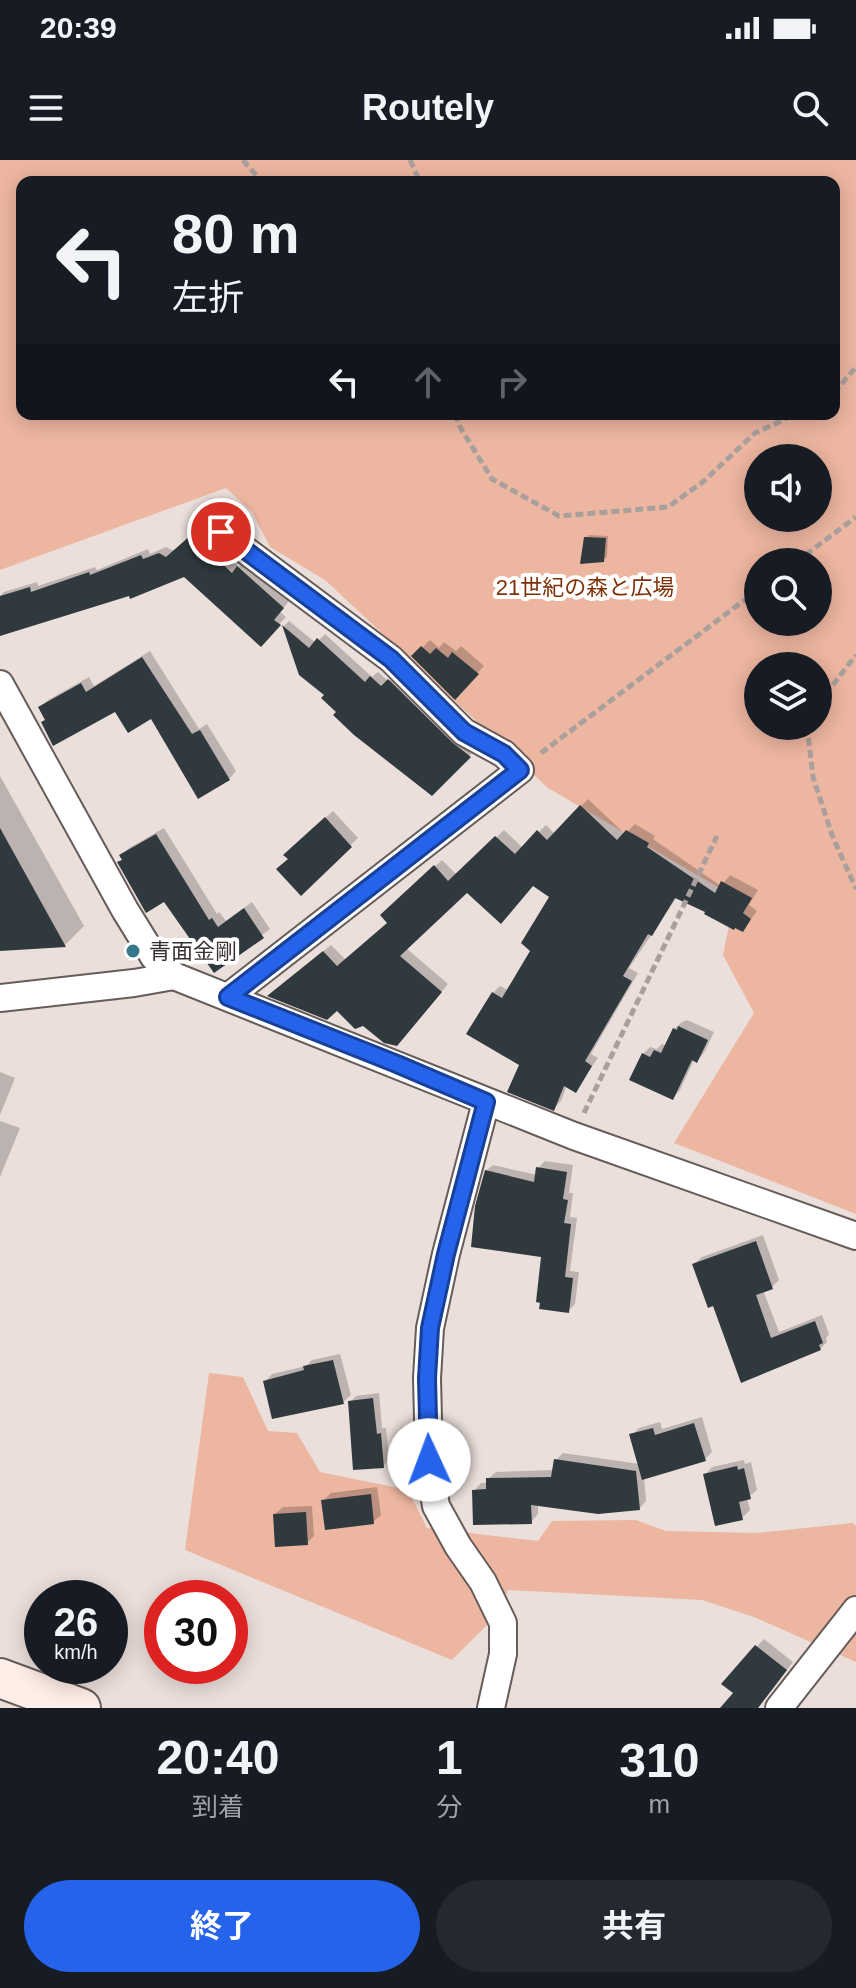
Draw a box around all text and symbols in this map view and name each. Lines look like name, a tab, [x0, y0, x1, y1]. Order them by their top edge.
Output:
text: 20:39	[40, 11, 117, 44]
icon: menu	[24, 86, 68, 130]
icon: search	[788, 86, 832, 130]
text: Routely	[362, 87, 494, 128]
text: 80 m	[172, 202, 300, 265]
icon: left	[40, 208, 144, 312]
text: 左折	[172, 277, 244, 318]
icon: left	[322, 360, 366, 404]
icon: ahead	[406, 360, 450, 404]
icon: right	[490, 360, 534, 404]
map controls	[744, 444, 832, 740]
button: sound	[744, 444, 832, 532]
pin	[187, 498, 255, 566]
icon: arrive	[199, 510, 243, 554]
button: search	[744, 548, 832, 636]
park label: 21世紀の森と広場	[496, 575, 674, 600]
button: layers	[744, 652, 832, 740]
place label: 青面金剛	[149, 939, 237, 964]
marker: 青面金剛	[124, 942, 142, 960]
position arrow	[387, 1418, 471, 1502]
speed limit sign: 30	[144, 1580, 248, 1684]
text: 26	[54, 1600, 98, 1644]
text: km/h	[54, 1641, 98, 1663]
text: 20:40	[157, 1731, 279, 1784]
text: 1	[436, 1731, 463, 1784]
text: 310	[619, 1734, 699, 1787]
text: m	[649, 1789, 670, 1819]
text: 到着	[192, 1792, 244, 1822]
text: 分	[436, 1792, 462, 1822]
button: 終了	[24, 1880, 420, 1972]
button: 共有	[436, 1880, 832, 1972]

